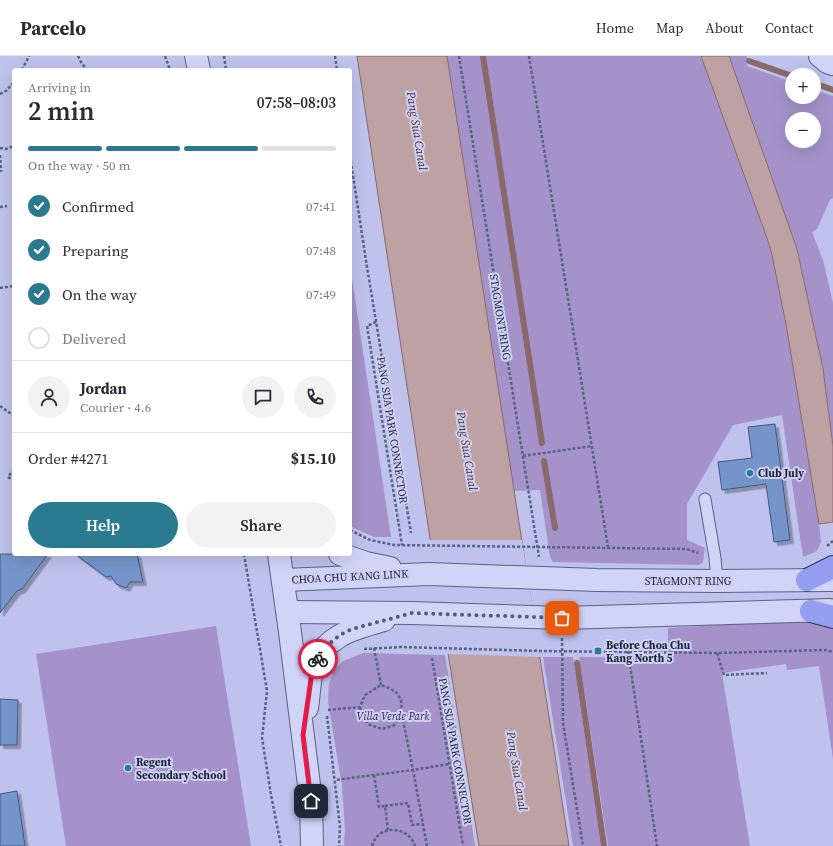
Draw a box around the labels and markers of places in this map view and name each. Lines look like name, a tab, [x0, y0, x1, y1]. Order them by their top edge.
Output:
place label: Club July	[758, 466, 804, 481]
marker: Club July	[745, 468, 755, 478]
pin	[545, 601, 579, 635]
place label: Before Choa Chu Kang North 5	[606, 638, 691, 666]
marker: Before Choa Chu Kang North 5	[593, 646, 603, 656]
place label: Regent Secondary School	[136, 755, 227, 783]
marker: Regent Secondary School	[123, 763, 133, 773]
pin	[294, 784, 328, 818]

